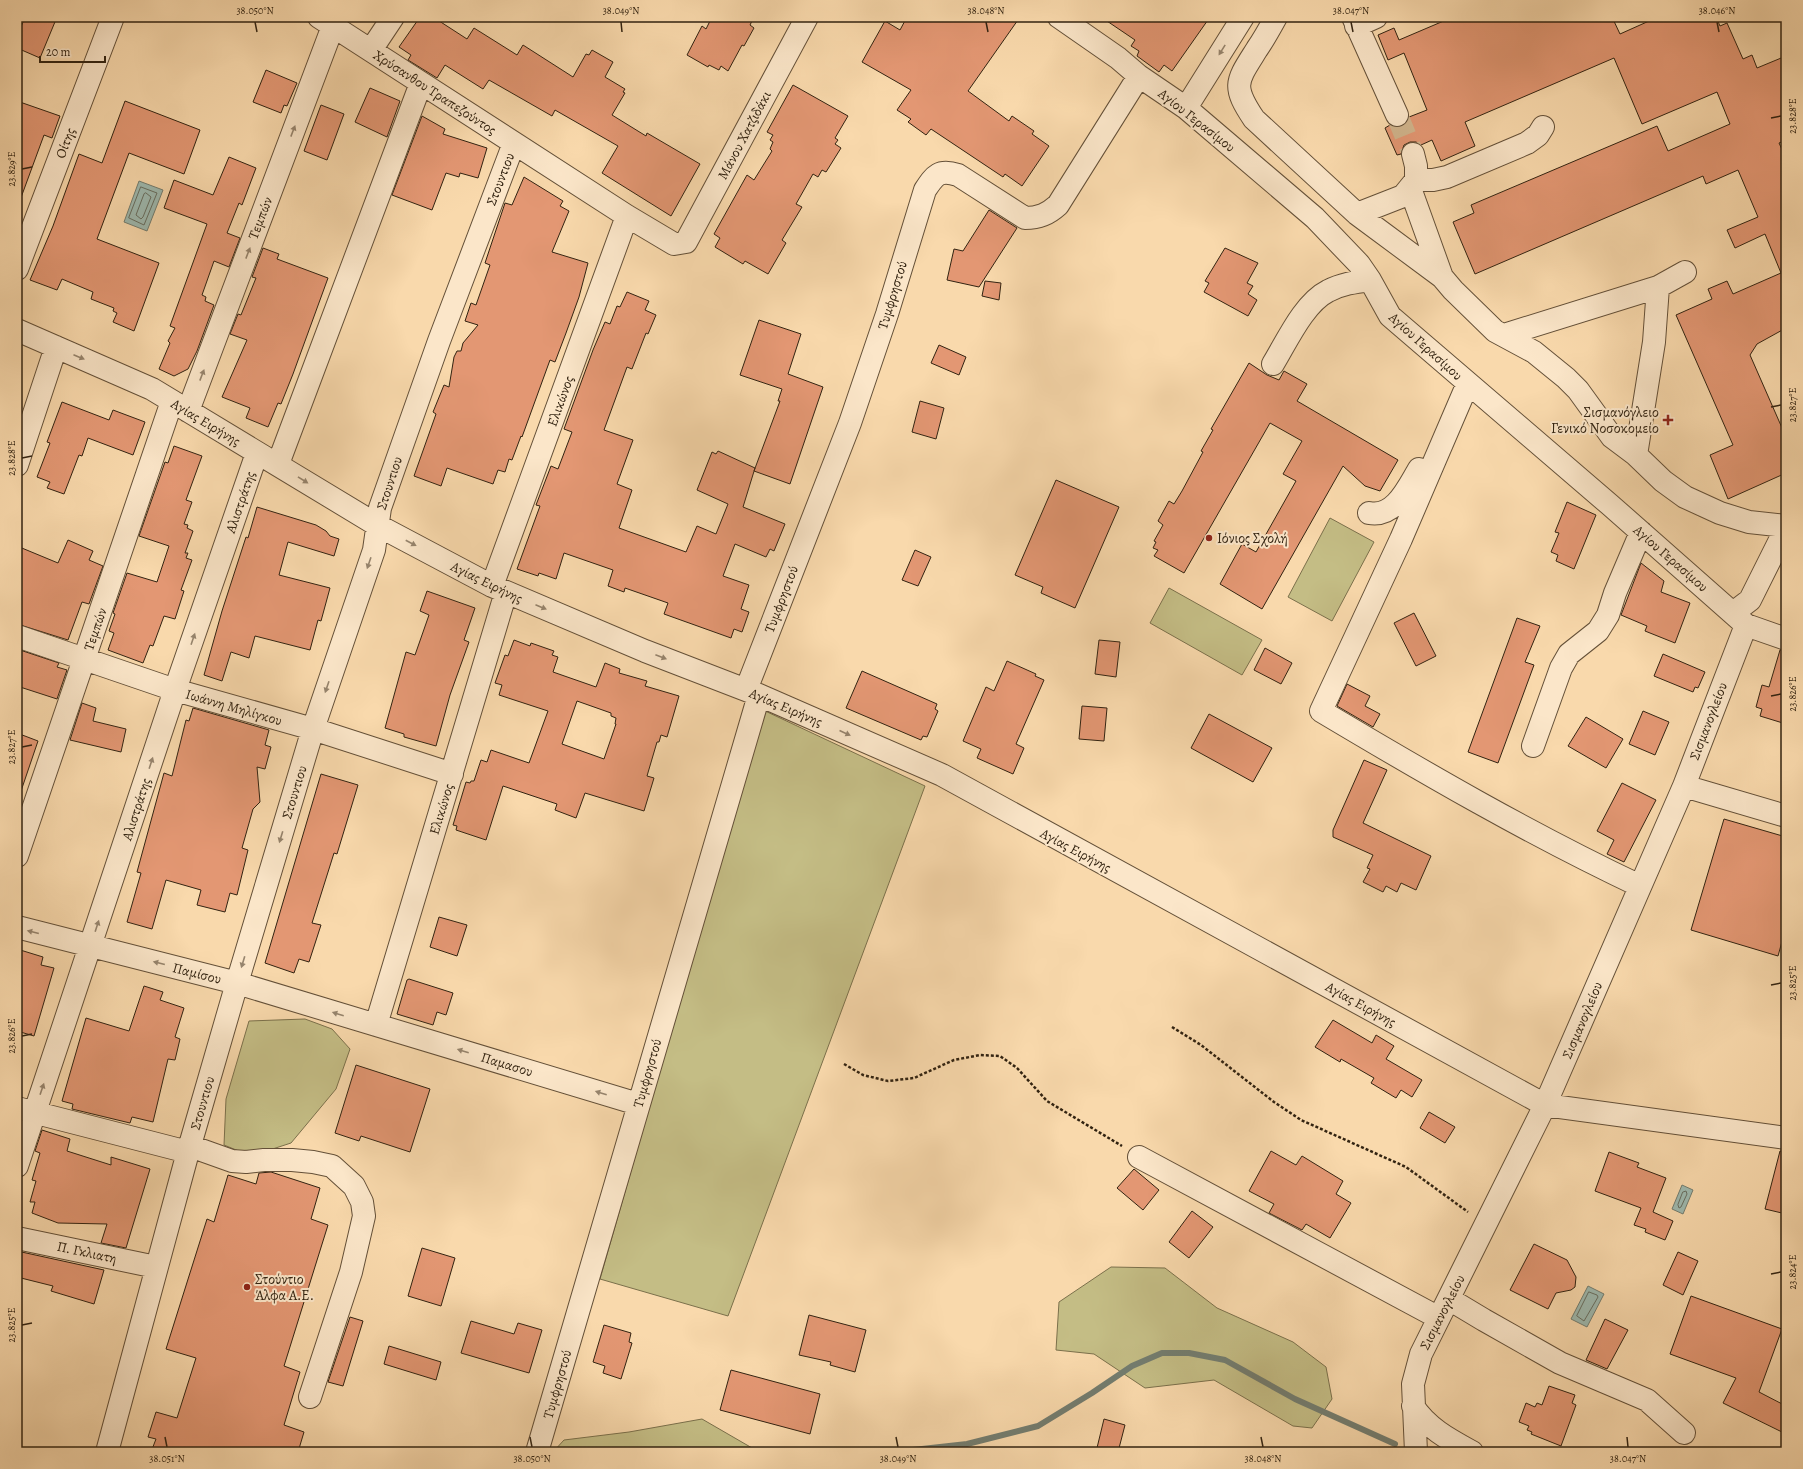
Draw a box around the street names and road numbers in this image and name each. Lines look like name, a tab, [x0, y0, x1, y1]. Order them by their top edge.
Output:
street label: Χρύσανθου Τραπεζούντος	[370, 45, 500, 139]
street label: Αγίου Γερασίμου	[1153, 84, 1239, 157]
street label: Μάνου Χατζιδάκι	[713, 88, 776, 183]
street label: Οίτης	[51, 125, 80, 161]
street label: Στουντιου	[482, 150, 519, 208]
street label: Τεμπών	[244, 194, 277, 242]
street label: Τυμφρηστού	[873, 259, 912, 332]
street label: Αγίου Γερασίμου	[1384, 307, 1467, 385]
street label: Ελικώνος	[543, 373, 578, 429]
street label: Αγίας Ειρήνης	[167, 394, 244, 451]
street label: Στουντιου	[372, 454, 407, 512]
street label: Αλιστράτης	[221, 469, 260, 537]
street label: Αγίου Γερασίμου	[1628, 520, 1712, 596]
street label: Αγίας Ειρήνης	[447, 556, 526, 608]
street label: Τυμφρηστού	[760, 563, 803, 636]
street label: Τεμπών	[79, 605, 112, 653]
street label: Σισμανογλείου	[1685, 680, 1732, 763]
street label: Αγίας Ειρήνης	[745, 683, 825, 731]
street label: Ιωάννη Μηλίγκου	[183, 685, 284, 730]
street label: Στουντιου	[277, 763, 312, 821]
street label: Αλιστράτης	[117, 776, 155, 844]
street label: Ελικώνος	[425, 781, 458, 837]
street label: Αγίας Ειρήνης	[1036, 823, 1115, 877]
street label: Παμίσου	[170, 958, 223, 989]
street label: Αγίας Ειρήνης	[1321, 977, 1399, 1032]
street label: Σισμανογλείου	[1558, 979, 1607, 1062]
street label: Τυμφρηστού	[629, 1037, 666, 1110]
street label: Παμασου	[479, 1048, 535, 1081]
street label: Στουντιου	[186, 1074, 219, 1132]
street label: Π. Γκλιατη	[55, 1237, 119, 1268]
street label: Σισμανογλείου	[1415, 1271, 1470, 1353]
street label: Τυμφρηστού	[539, 1348, 576, 1421]

